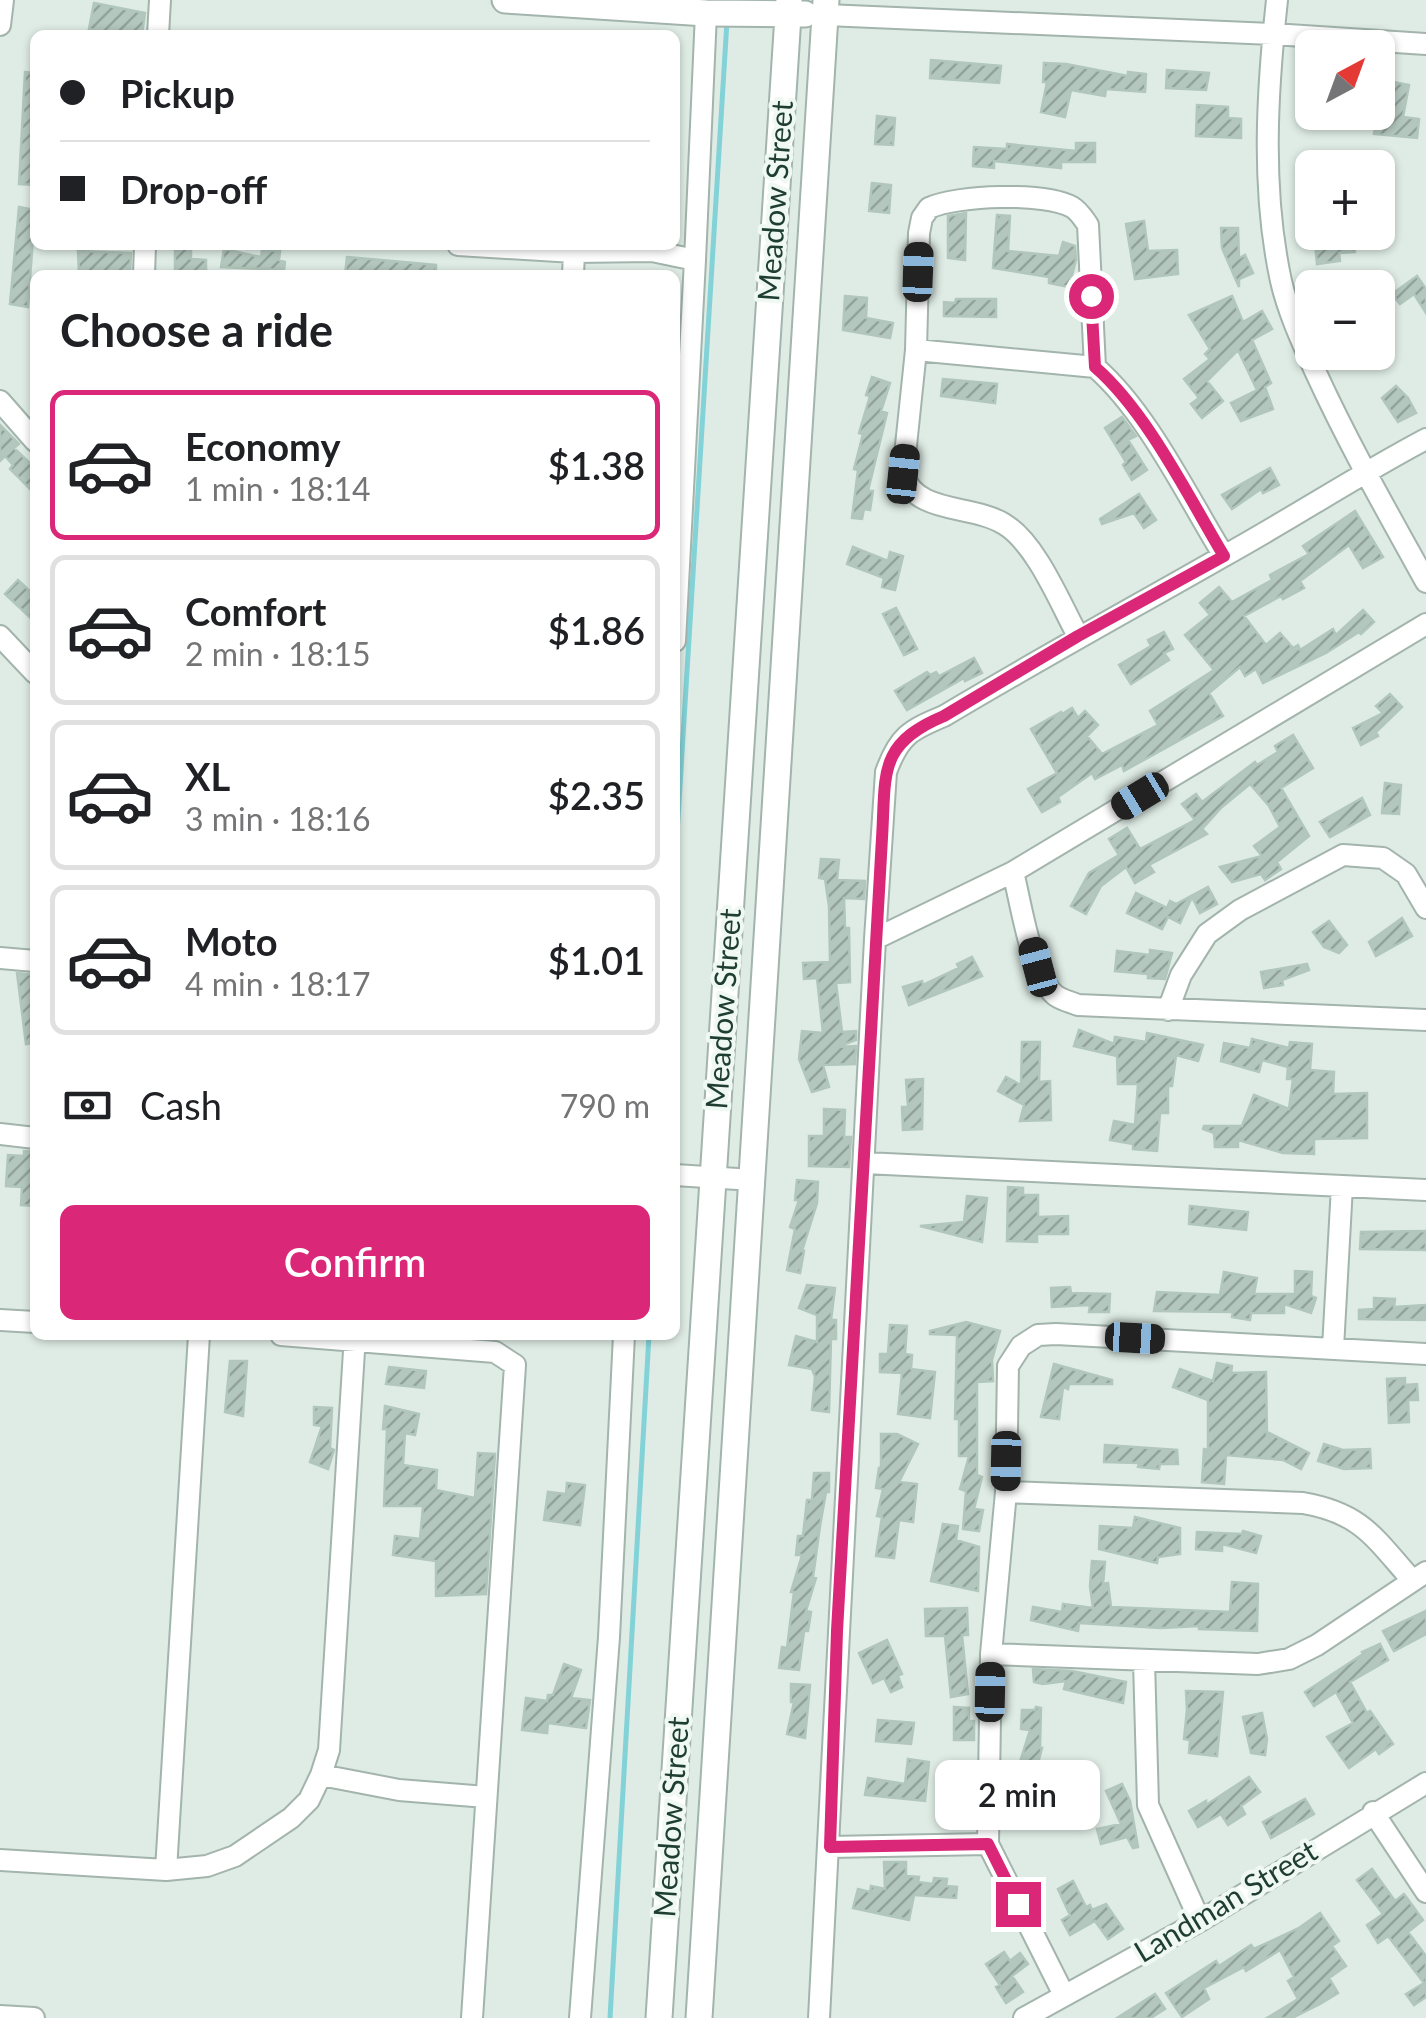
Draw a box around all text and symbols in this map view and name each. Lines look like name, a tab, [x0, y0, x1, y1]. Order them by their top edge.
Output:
north arrow	[1295, 30, 1395, 130]
map controls	[1295, 30, 1395, 370]
text: Pickup	[120, 70, 235, 116]
street label: Meadow Street	[749, 99, 799, 303]
button: +	[1295, 150, 1395, 250]
text: Drop-off	[120, 166, 267, 212]
car	[902, 241, 934, 303]
button: −	[1295, 270, 1395, 370]
route start	[1069, 274, 1114, 319]
text: Choose a ride	[60, 303, 333, 357]
icon: car	[65, 420, 155, 510]
text: Economy	[185, 423, 340, 469]
text: $1.38	[548, 442, 645, 488]
car	[885, 443, 921, 505]
text: 1 min · 18:14	[185, 469, 371, 508]
icon: car	[65, 585, 155, 675]
text: Comfort	[185, 588, 326, 634]
text: $1.86	[548, 607, 645, 653]
text: 2 min · 18:15	[185, 634, 371, 673]
icon: car	[65, 750, 155, 840]
text: XL	[185, 753, 230, 799]
car	[1107, 768, 1173, 824]
text: $2.35	[548, 772, 645, 818]
text: 3 min · 18:16	[185, 799, 371, 838]
street label: Meadow Street	[697, 907, 747, 1111]
icon: car	[65, 915, 155, 1005]
text: Moto	[185, 918, 278, 964]
car	[1016, 934, 1060, 1000]
text: $1.01	[548, 937, 645, 983]
text: 4 min · 18:17	[185, 964, 371, 1003]
icon: cash	[60, 1078, 115, 1133]
text: Cash	[140, 1082, 222, 1128]
text: 790 m	[560, 1086, 650, 1125]
button: Confirm	[60, 1205, 650, 1320]
car	[1104, 1321, 1166, 1355]
car	[990, 1431, 1022, 1491]
car	[974, 1662, 1006, 1722]
street label: Meadow Street	[645, 1715, 695, 1919]
callout: 2 min	[936, 1759, 1100, 1829]
text: 2 min	[978, 1775, 1057, 1814]
street label: Landman Street	[1127, 1831, 1323, 1969]
route end	[996, 1882, 1041, 1927]

